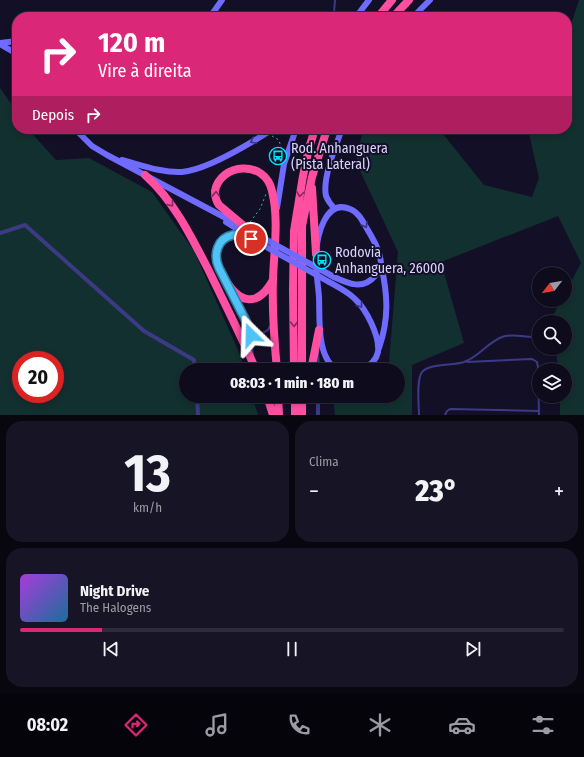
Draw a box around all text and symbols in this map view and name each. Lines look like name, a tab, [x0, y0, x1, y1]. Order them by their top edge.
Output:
text: 120 m	[98, 26, 165, 59]
icon: right	[32, 28, 84, 80]
text: Vire à direita	[98, 60, 192, 82]
icon: right	[82, 104, 104, 126]
text: Depois	[32, 106, 74, 124]
one-way arrow	[250, 137, 257, 144]
place label: Rod. Anhanguera (Pista Lateral)	[291, 140, 388, 173]
bus stop icon: Rod. Anhanguera (Pista Lateral)	[268, 146, 288, 166]
one-way arrow	[212, 191, 221, 197]
one-way arrow	[296, 191, 305, 197]
one-way arrow	[166, 199, 173, 206]
one-way arrow	[361, 221, 368, 229]
pin	[234, 222, 268, 256]
icon: arrive	[240, 228, 262, 250]
place label: Rodovia Anhanguera, 26000	[335, 244, 445, 277]
bus stop icon: Rodovia Anhanguera, 26000	[312, 250, 332, 270]
north arrow	[532, 267, 572, 307]
map controls	[532, 267, 572, 403]
one-way arrow	[355, 300, 362, 307]
position arrow	[230, 314, 272, 356]
button: search	[532, 315, 572, 355]
one-way arrow	[290, 321, 298, 327]
speed limit sign: 20	[12, 351, 64, 403]
button: layers	[532, 363, 572, 403]
text: 08:03 · 1 min · 180 m	[230, 374, 354, 392]
text: 13	[124, 442, 171, 505]
text: Clima	[309, 454, 339, 469]
text: 23°	[415, 473, 458, 509]
text: −	[309, 478, 319, 505]
text: +	[554, 478, 564, 505]
text: km/h	[133, 500, 162, 515]
text: Night Drive	[80, 582, 149, 600]
text: The Halogens	[80, 600, 151, 615]
icon: previous	[100, 638, 122, 660]
icon: pause	[281, 638, 303, 660]
icon: next	[462, 638, 484, 660]
icon: directions	[122, 711, 150, 739]
icon: music	[203, 711, 231, 739]
icon: phone	[285, 711, 313, 739]
icon: climate	[366, 711, 394, 739]
icon: car	[448, 711, 476, 739]
icon: filters	[529, 711, 557, 739]
text: 08:02	[27, 714, 68, 736]

